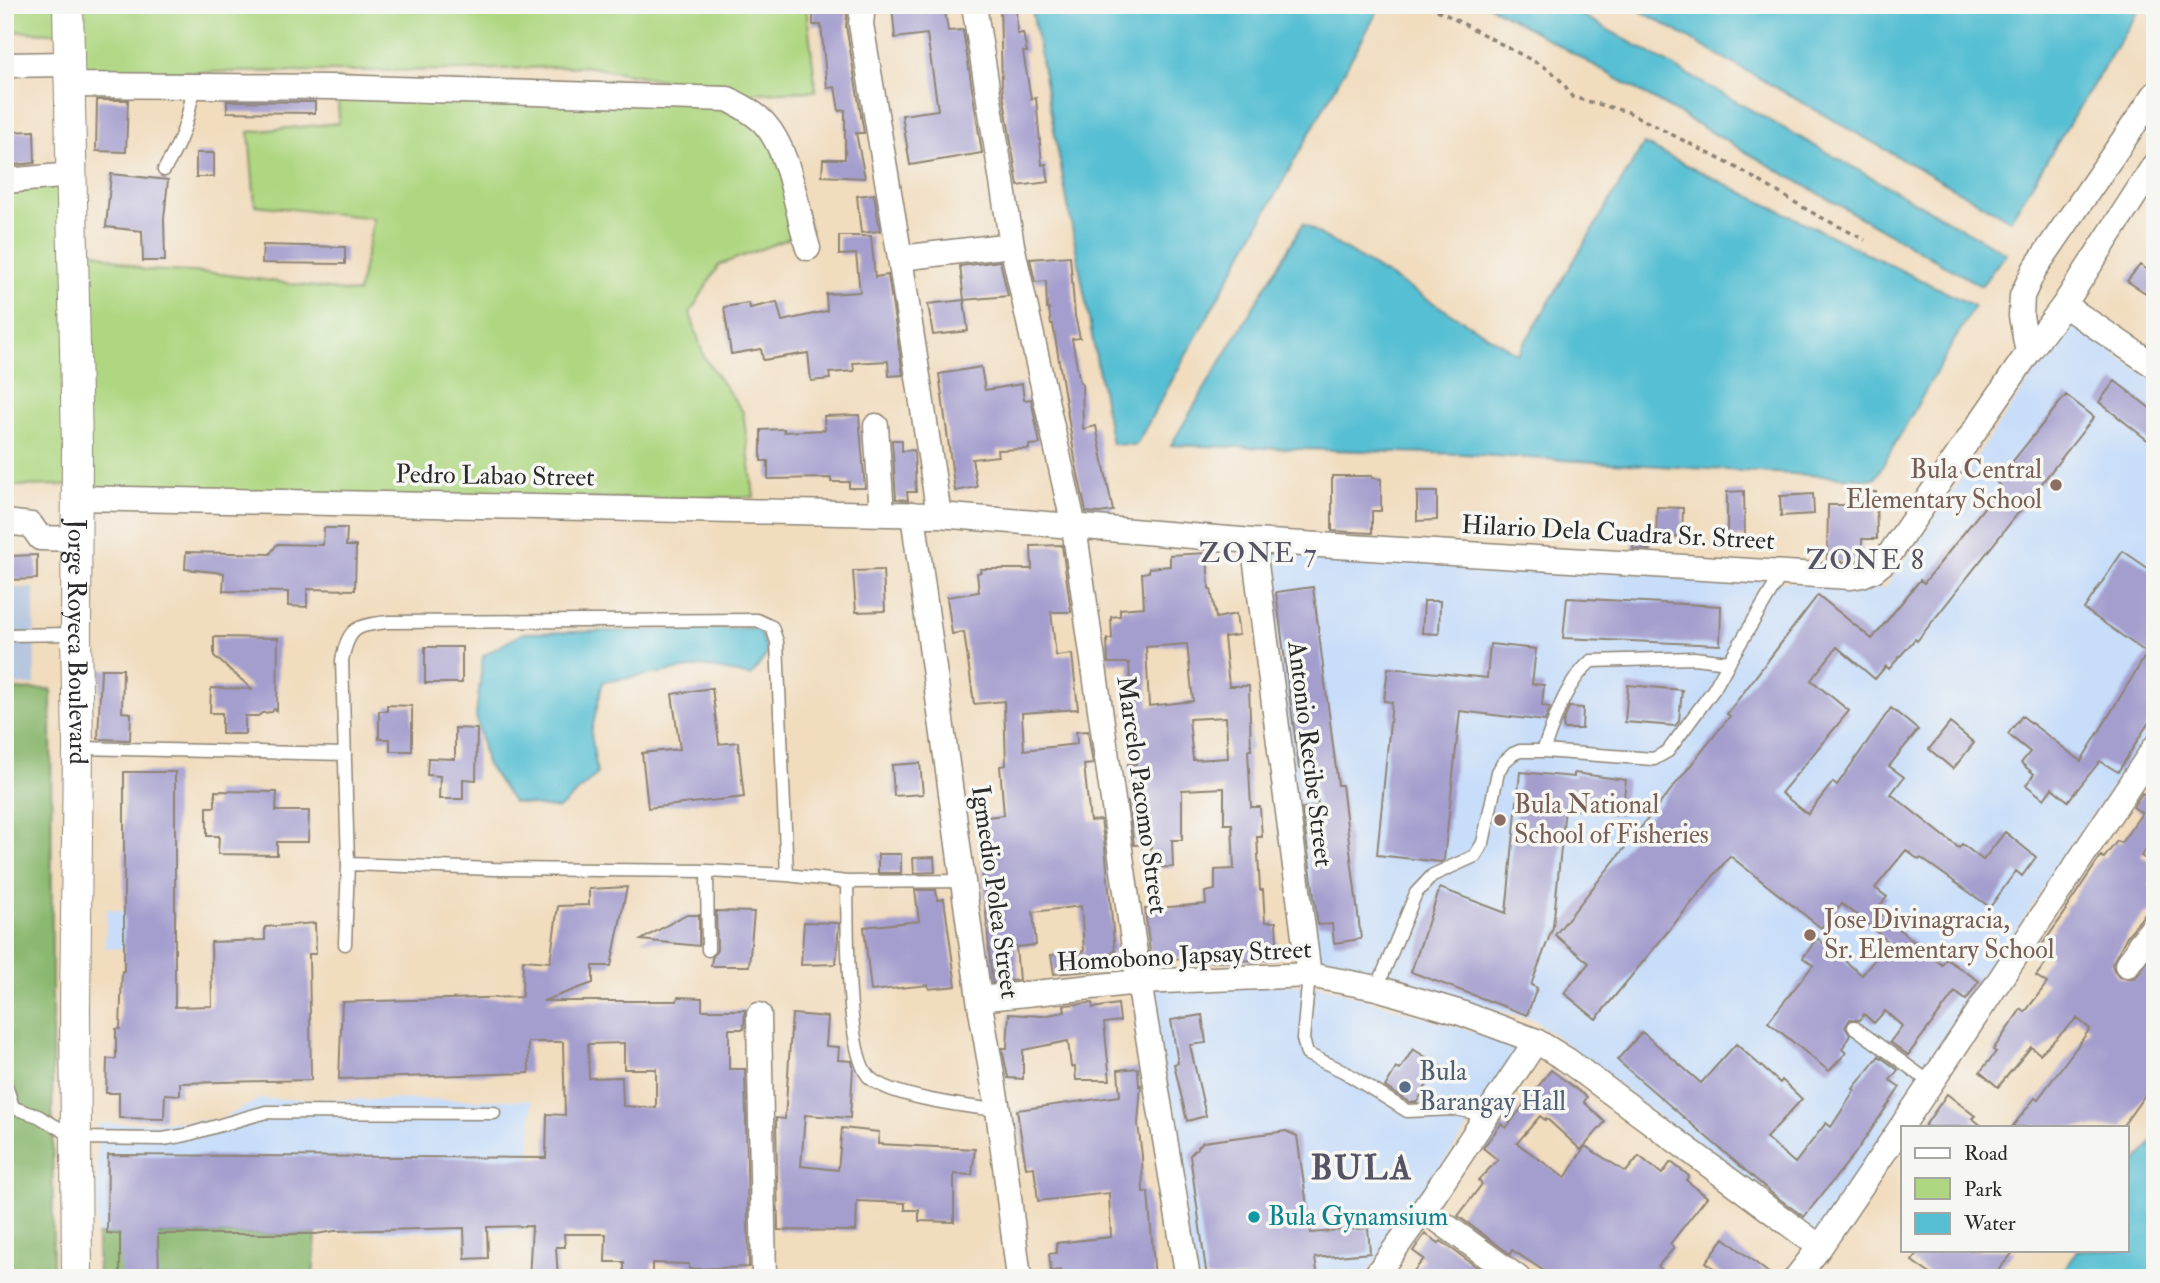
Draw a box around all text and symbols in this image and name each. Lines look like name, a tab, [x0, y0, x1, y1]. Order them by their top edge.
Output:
place label: Bula Central Elementary School	[1846, 454, 2042, 516]
street label: Pedro Labao Street	[395, 458, 595, 494]
marker: Bula Central Elementary School	[2048, 477, 2064, 493]
street label: Hilario Dela Cuadra Sr. Street	[1461, 509, 1775, 557]
street label: Jorge Royeca Boulevard	[60, 518, 94, 765]
district label: ZONE 7	[1199, 536, 1319, 571]
district label: ZONE 8	[1806, 543, 1926, 578]
street label: Antonio Recibe Street	[1280, 638, 1340, 869]
street label: Marcelo Pacomo Street	[1109, 674, 1175, 916]
street label: Igmedio Polea Street	[964, 783, 1026, 1001]
place label: Bula National School of Fisheries	[1514, 789, 1709, 851]
marker: Bula National School of Fisheries	[1492, 812, 1508, 828]
place label: Jose Divinagracia, Sr. Elementary School	[1823, 904, 2055, 966]
marker: Jose Divinagracia, Sr. Elementary School	[1802, 927, 1818, 943]
street label: Homobono Japsay Street	[1056, 933, 1312, 980]
place label: Bula Barangay Hall	[1419, 1056, 1566, 1118]
marker: Bula Barangay Hall	[1397, 1079, 1413, 1095]
legend	[1901, 1126, 2128, 1252]
text: Road	[1964, 1140, 2009, 1167]
district label: BULA	[1311, 1148, 1413, 1189]
text: Park	[1964, 1176, 2002, 1203]
place label: Bula Gynamsium	[1268, 1201, 1448, 1233]
marker: Bula Gynamsium	[1246, 1209, 1262, 1225]
text: Water	[1963, 1210, 2016, 1237]

